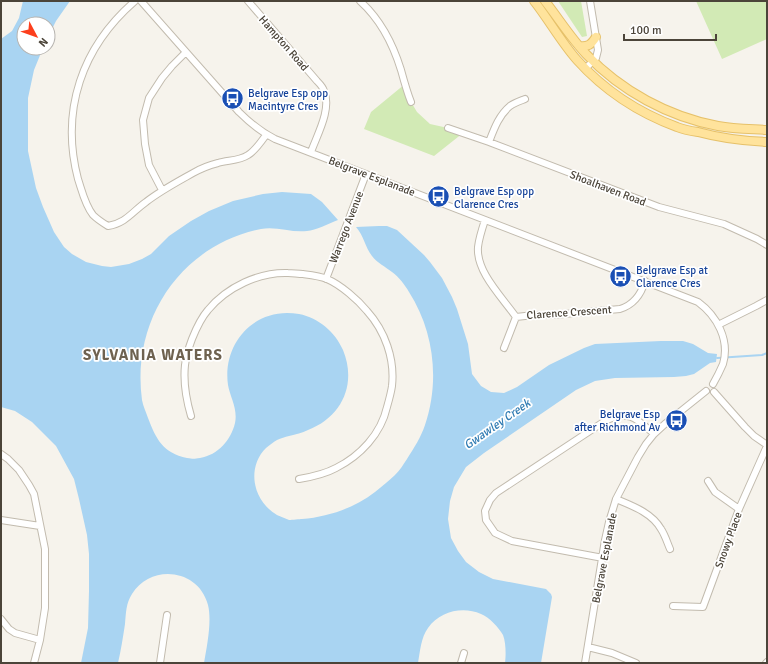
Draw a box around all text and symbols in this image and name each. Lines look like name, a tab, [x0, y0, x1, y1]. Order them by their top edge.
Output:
street label: Hampton Road	[256, 13, 311, 74]
north arrow	[16, 16, 56, 56]
scale bar	[624, 16, 716, 42]
text: 100 m	[630, 23, 662, 38]
text: N	[36, 35, 51, 49]
bus stop icon: Belgrave Esp opp Macintyre Cres	[220, 86, 246, 112]
place label: Belgrave Esp opp Macintyre Cres	[248, 87, 328, 113]
street label: Belgrave Esplanade	[327, 154, 417, 199]
street label: Shoalhaven Road	[568, 168, 648, 209]
bus stop icon: Belgrave Esp opp Clarence Cres	[425, 184, 451, 210]
place label: Belgrave Esp opp Clarence Cres	[454, 185, 534, 211]
street label: Warrego Avenue	[327, 189, 366, 265]
bus stop icon: Belgrave Esp at Clarence Cres	[607, 263, 633, 289]
place label: Belgrave Esp at Clarence Cres	[636, 264, 708, 290]
street label: Clarence Crescent	[526, 303, 612, 322]
district label: SYLVANIA WATERS	[83, 346, 223, 364]
water label: Gwawley Creek	[461, 395, 534, 453]
bus stop icon: Belgrave Esp after Richmond Av	[663, 407, 689, 433]
place label: Belgrave Esp after Richmond Av	[574, 408, 660, 434]
street label: Snowy Place	[712, 510, 745, 570]
street label: Belgrave Esplanade	[589, 512, 620, 604]

